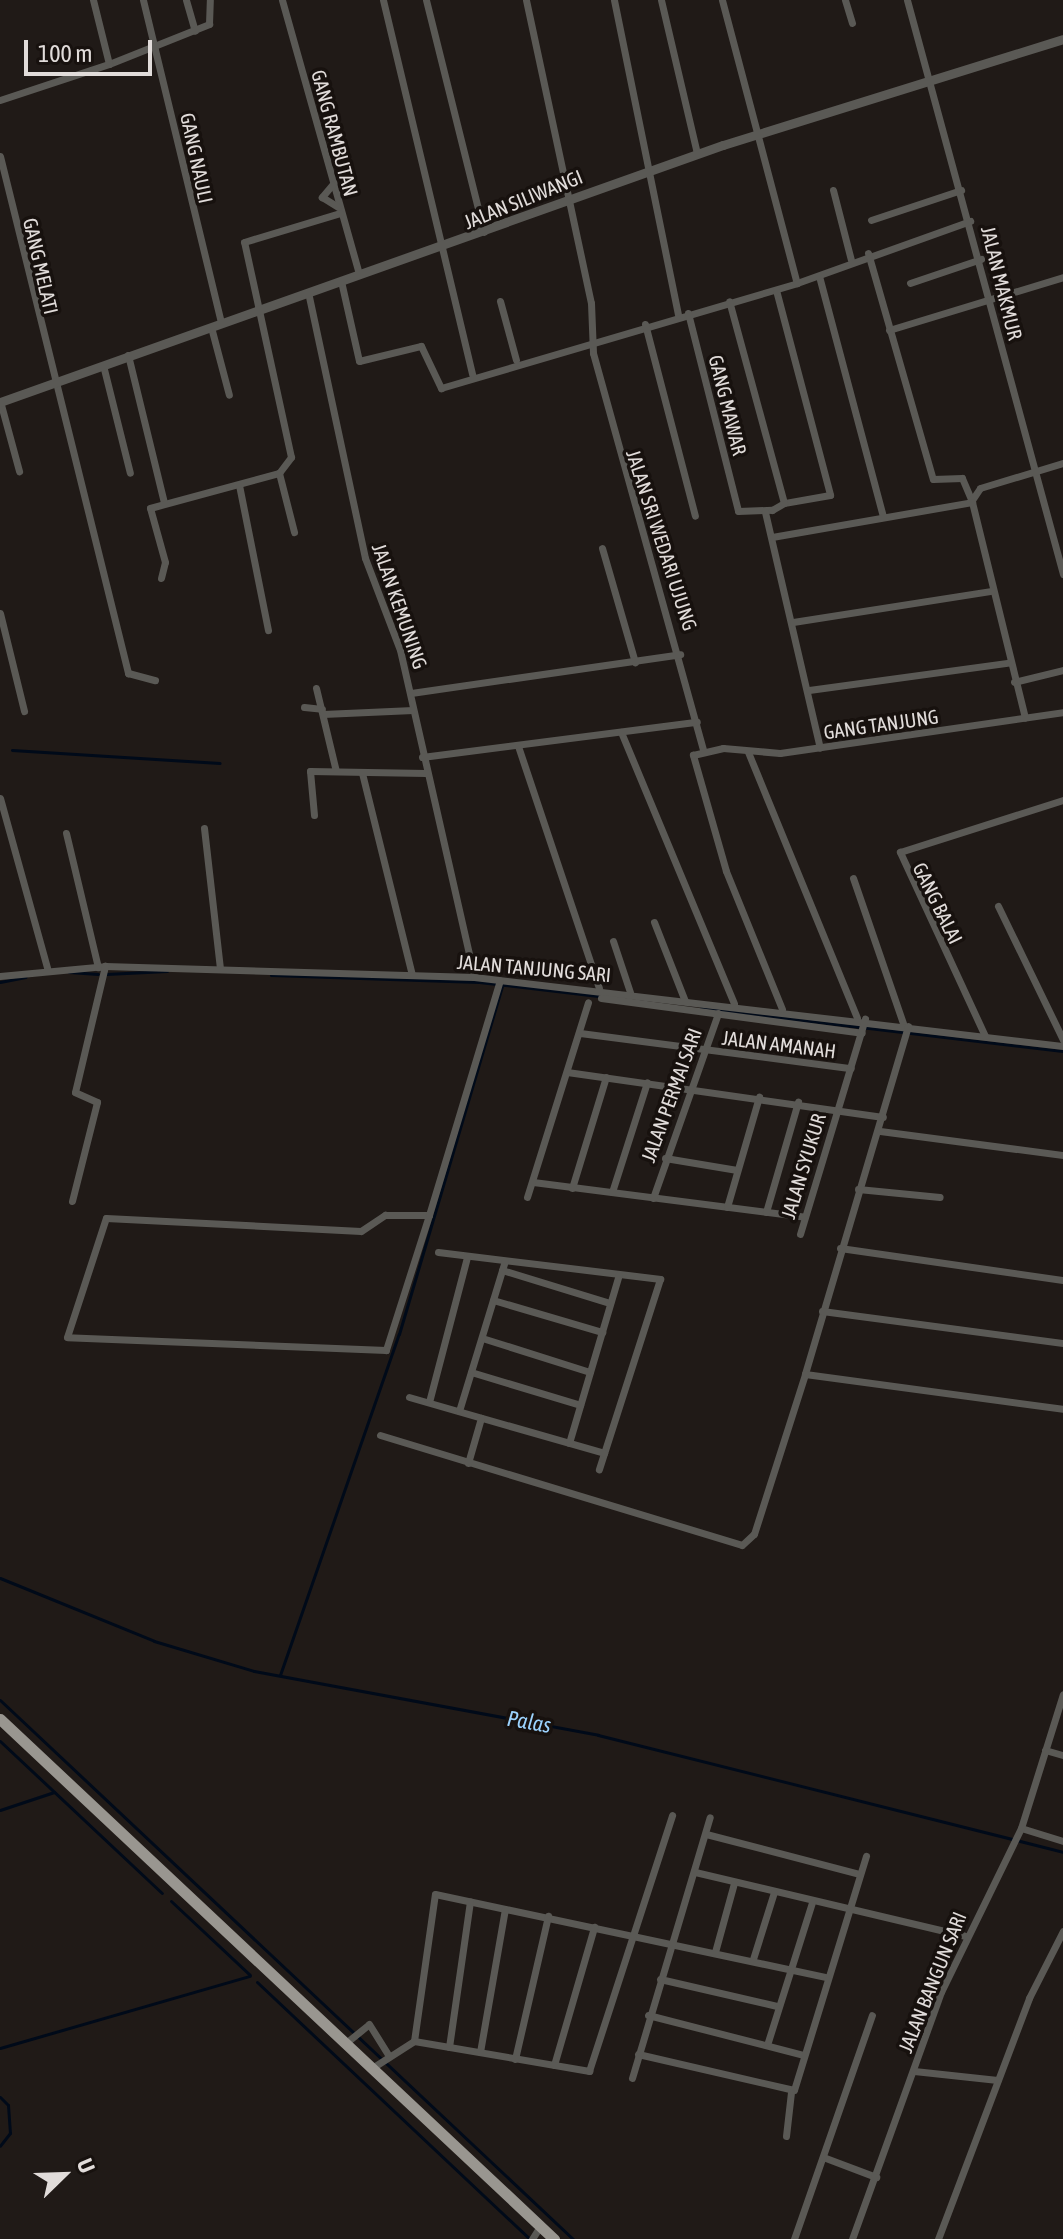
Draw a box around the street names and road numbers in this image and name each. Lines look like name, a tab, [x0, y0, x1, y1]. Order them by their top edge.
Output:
street label: GANG RAMBUTAN	[307, 67, 363, 199]
street label: GANG NAULI	[176, 111, 218, 205]
street label: JALAN SILIWANGI	[460, 164, 586, 234]
street label: GANG MELATI	[18, 216, 64, 316]
street label: JALAN MAKMUR	[976, 224, 1028, 342]
street label: GANG MAWAR	[704, 352, 752, 458]
street label: JALAN SRI WEDARI UJUNG	[621, 447, 703, 633]
street label: JALAN KEMUNING	[367, 540, 433, 672]
street label: GANG TANJUNG	[822, 704, 940, 744]
street label: GANG BALAI	[908, 858, 968, 948]
street label: JALAN TANJUNG SARI	[456, 949, 612, 987]
street label: JALAN PERMAI SARI	[636, 1025, 706, 1165]
street label: JALAN AMANAH	[721, 1025, 837, 1063]
street label: JALAN SYUKUR	[776, 1110, 830, 1222]
street label: JALAN BANGUN SARI	[893, 1908, 971, 2056]

